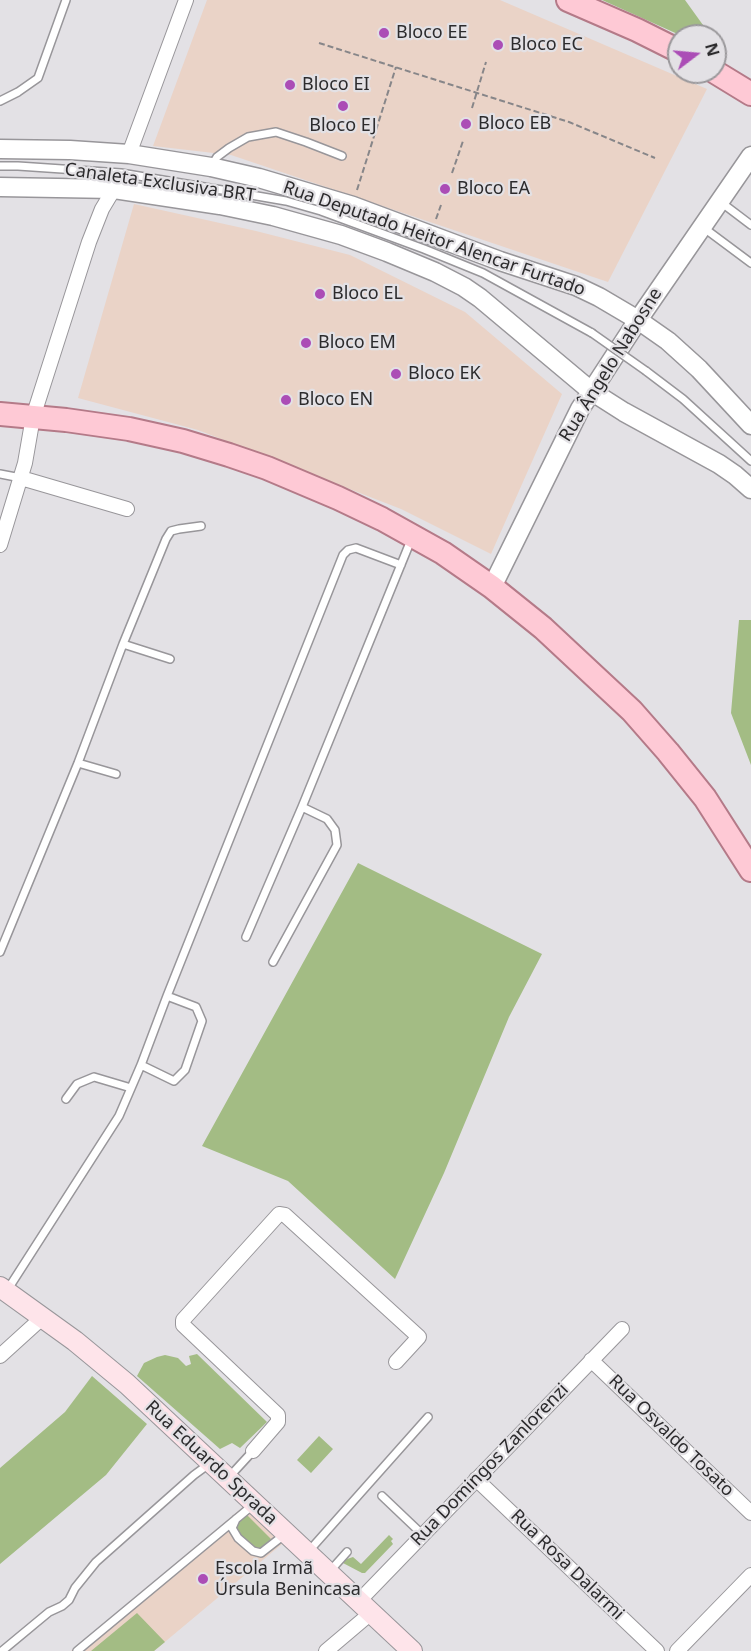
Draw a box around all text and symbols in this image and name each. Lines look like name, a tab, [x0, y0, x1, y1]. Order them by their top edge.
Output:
place label: Bloco EE	[396, 22, 467, 44]
north arrow	[667, 24, 727, 84]
marker: Bloco EE	[377, 26, 391, 40]
place label: Bloco EC	[510, 34, 583, 56]
marker: Bloco EC	[491, 38, 505, 52]
text: N	[700, 40, 725, 59]
place label: Bloco EI	[302, 74, 370, 96]
marker: Bloco EI	[283, 78, 297, 92]
marker: Bloco EJ	[336, 99, 350, 113]
place label: Bloco EB	[478, 113, 551, 135]
place label: Bloco EJ	[309, 115, 377, 137]
marker: Bloco EB	[459, 117, 473, 131]
street label: Canaleta Exclusiva BRT	[63, 159, 257, 207]
street label: Rua Deputado Heitor Alencar Furtado	[280, 177, 588, 301]
place label: Bloco EA	[457, 178, 530, 200]
marker: Bloco EA	[438, 182, 452, 196]
place label: Bloco EL	[332, 283, 403, 305]
street label: Rua Ângelo Nabosne	[555, 284, 667, 446]
marker: Bloco EL	[313, 287, 327, 301]
place label: Bloco EM	[318, 332, 396, 354]
marker: Bloco EM	[299, 336, 313, 350]
place label: Bloco EK	[408, 363, 481, 385]
marker: Bloco EK	[389, 367, 403, 381]
place label: Bloco EN	[298, 389, 373, 411]
marker: Bloco EN	[279, 393, 293, 407]
street label: Rua Osvaldo Tosato	[604, 1371, 738, 1501]
street label: Rua Domingos Zanlorenzi	[407, 1379, 573, 1551]
street label: Rua Eduardo Sprada	[141, 1396, 281, 1530]
street label: Rua Rosa Dalarmi	[506, 1505, 628, 1625]
place label: Escola Irmã Úrsula Benincasa	[215, 1558, 361, 1600]
marker: Escola Irmã Úrsula Benincasa	[196, 1572, 210, 1586]

